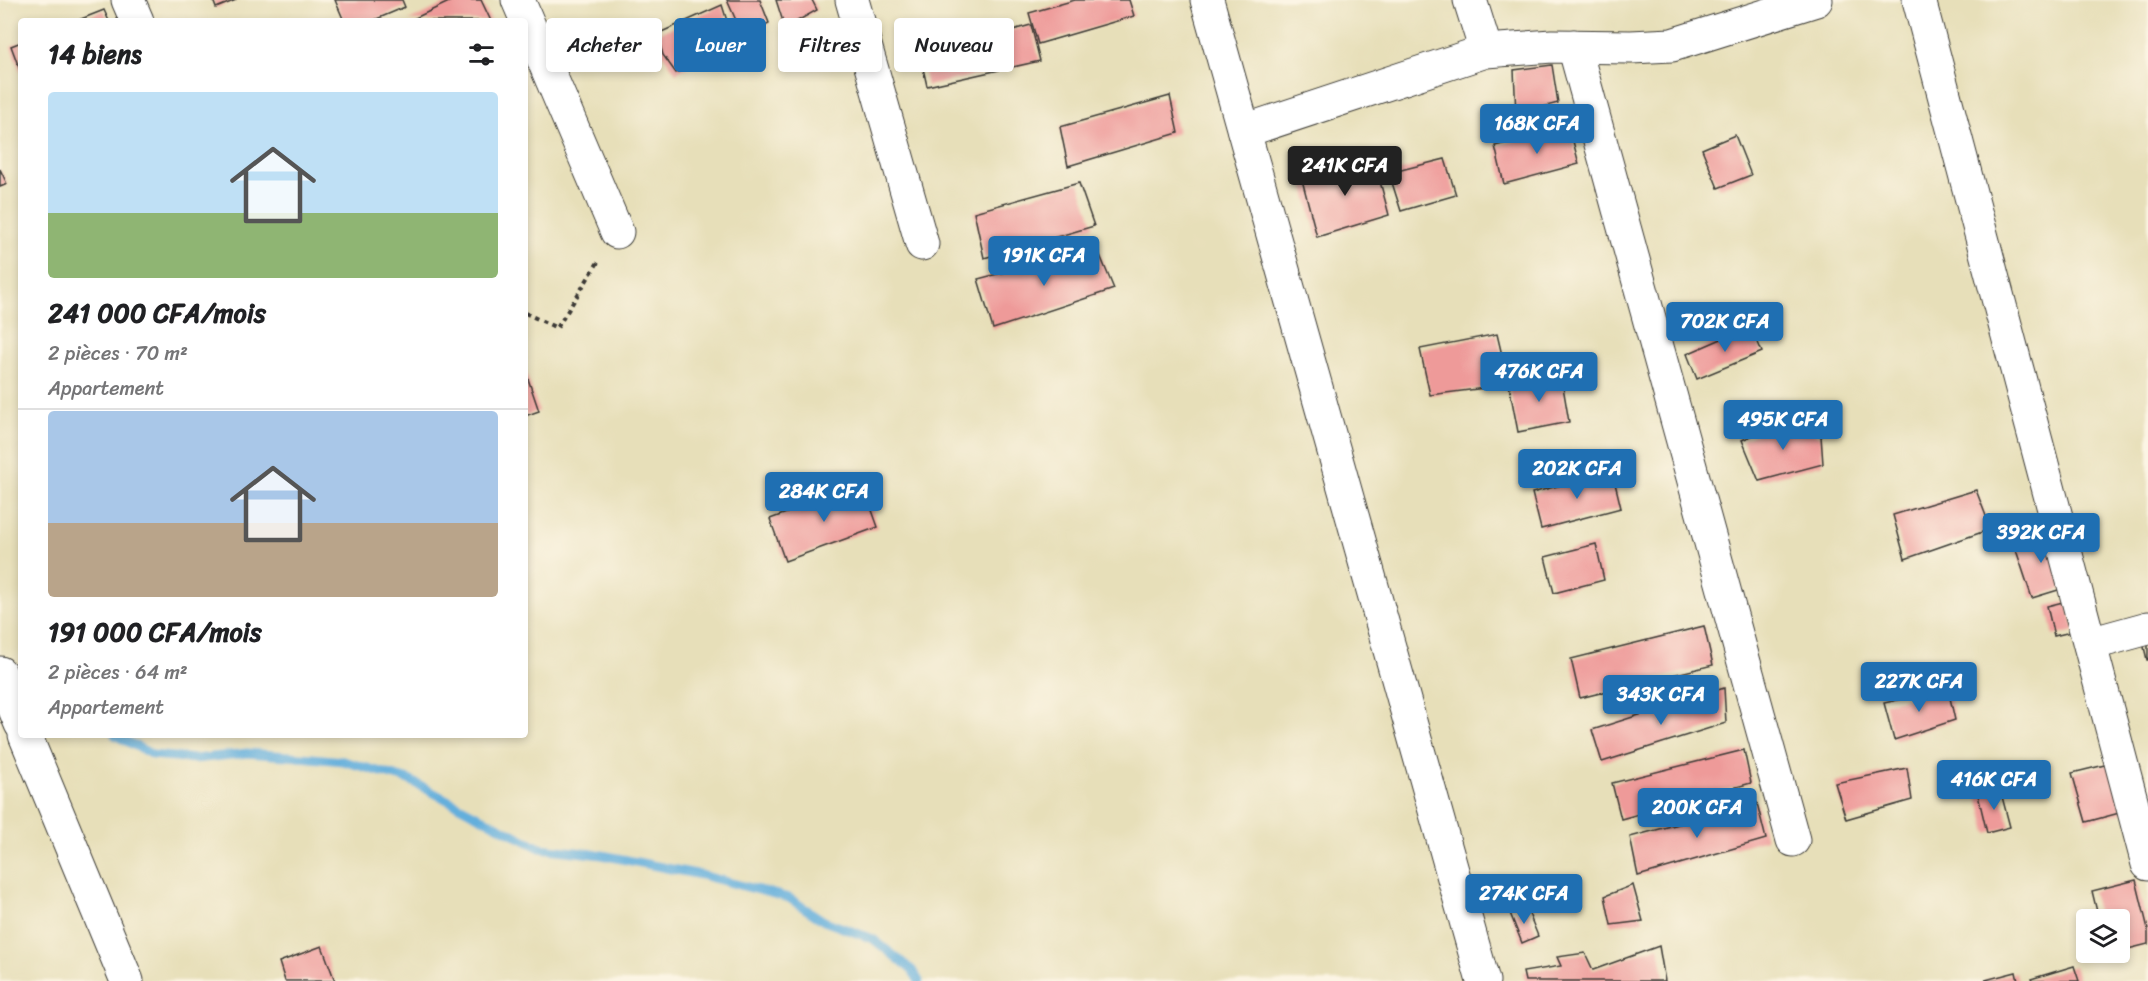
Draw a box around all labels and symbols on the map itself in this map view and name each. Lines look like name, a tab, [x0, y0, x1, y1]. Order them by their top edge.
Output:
pin: 168K CFA	[1475, 104, 1599, 155]
pin: 241K CFA	[1283, 146, 1407, 197]
pin: 191K CFA	[982, 236, 1106, 287]
pin: 702K CFA	[1663, 302, 1787, 353]
pin: 476K CFA	[1477, 352, 1601, 403]
pin: 495K CFA	[1721, 400, 1845, 451]
pin: 202K CFA	[1515, 449, 1639, 500]
pin: 284K CFA	[762, 472, 886, 523]
pin: 392K CFA	[1979, 513, 2103, 564]
pin: 227K CFA	[1857, 662, 1981, 713]
pin: 343K CFA	[1599, 675, 1723, 726]
pin: 416K CFA	[1932, 760, 2056, 811]
pin: 200K CFA	[1635, 788, 1759, 839]
pin: 274K CFA	[1462, 874, 1586, 925]

